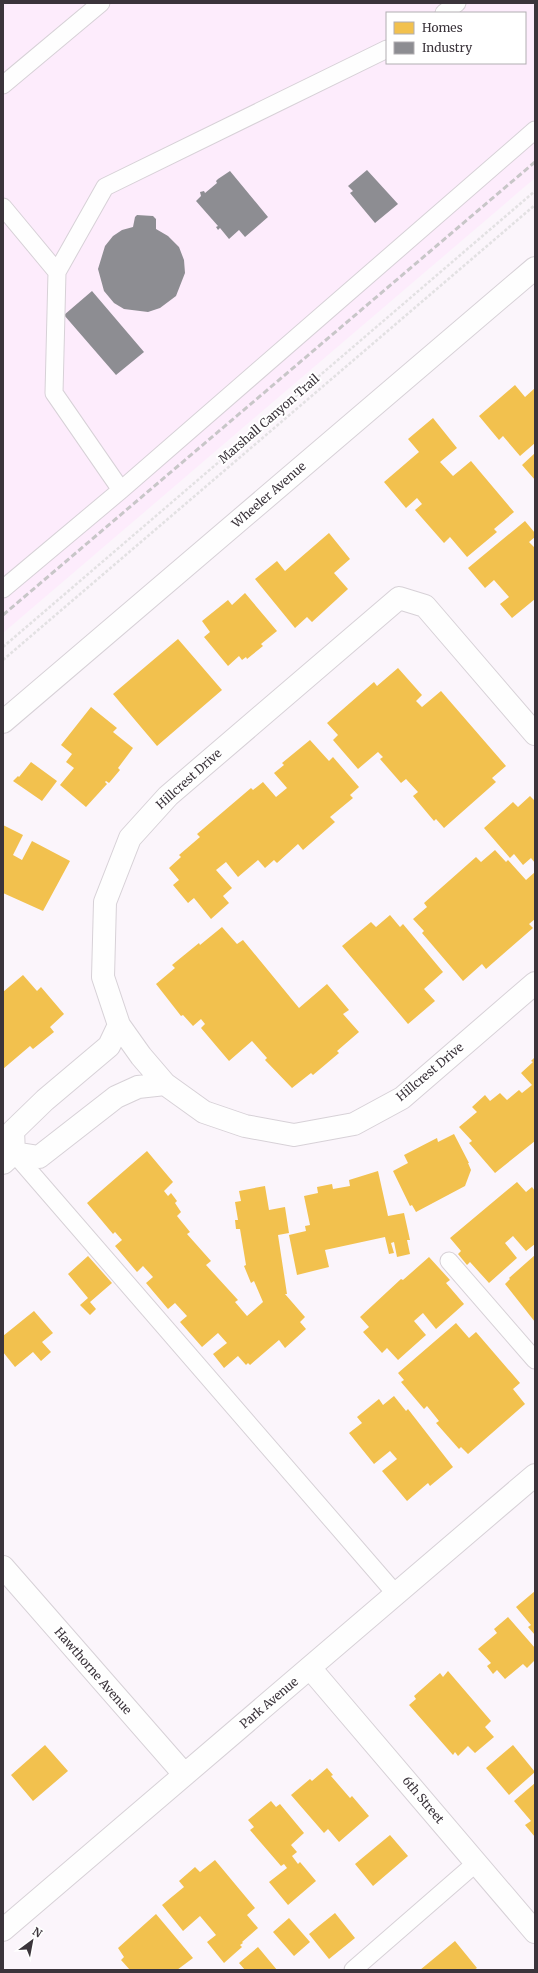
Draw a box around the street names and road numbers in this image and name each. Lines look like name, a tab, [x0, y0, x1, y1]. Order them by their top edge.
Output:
street label: Marshall Canyon Trail	[215, 371, 322, 466]
street label: Wheeler Avenue	[228, 458, 309, 531]
street label: Hillcrest Drive	[153, 745, 224, 812]
street label: Hillcrest Drive	[393, 1039, 466, 1104]
street label: Hawthorne Avenue	[52, 1624, 135, 1717]
street label: Park Avenue	[236, 1674, 301, 1731]
street label: 6th Street	[399, 1773, 448, 1827]

